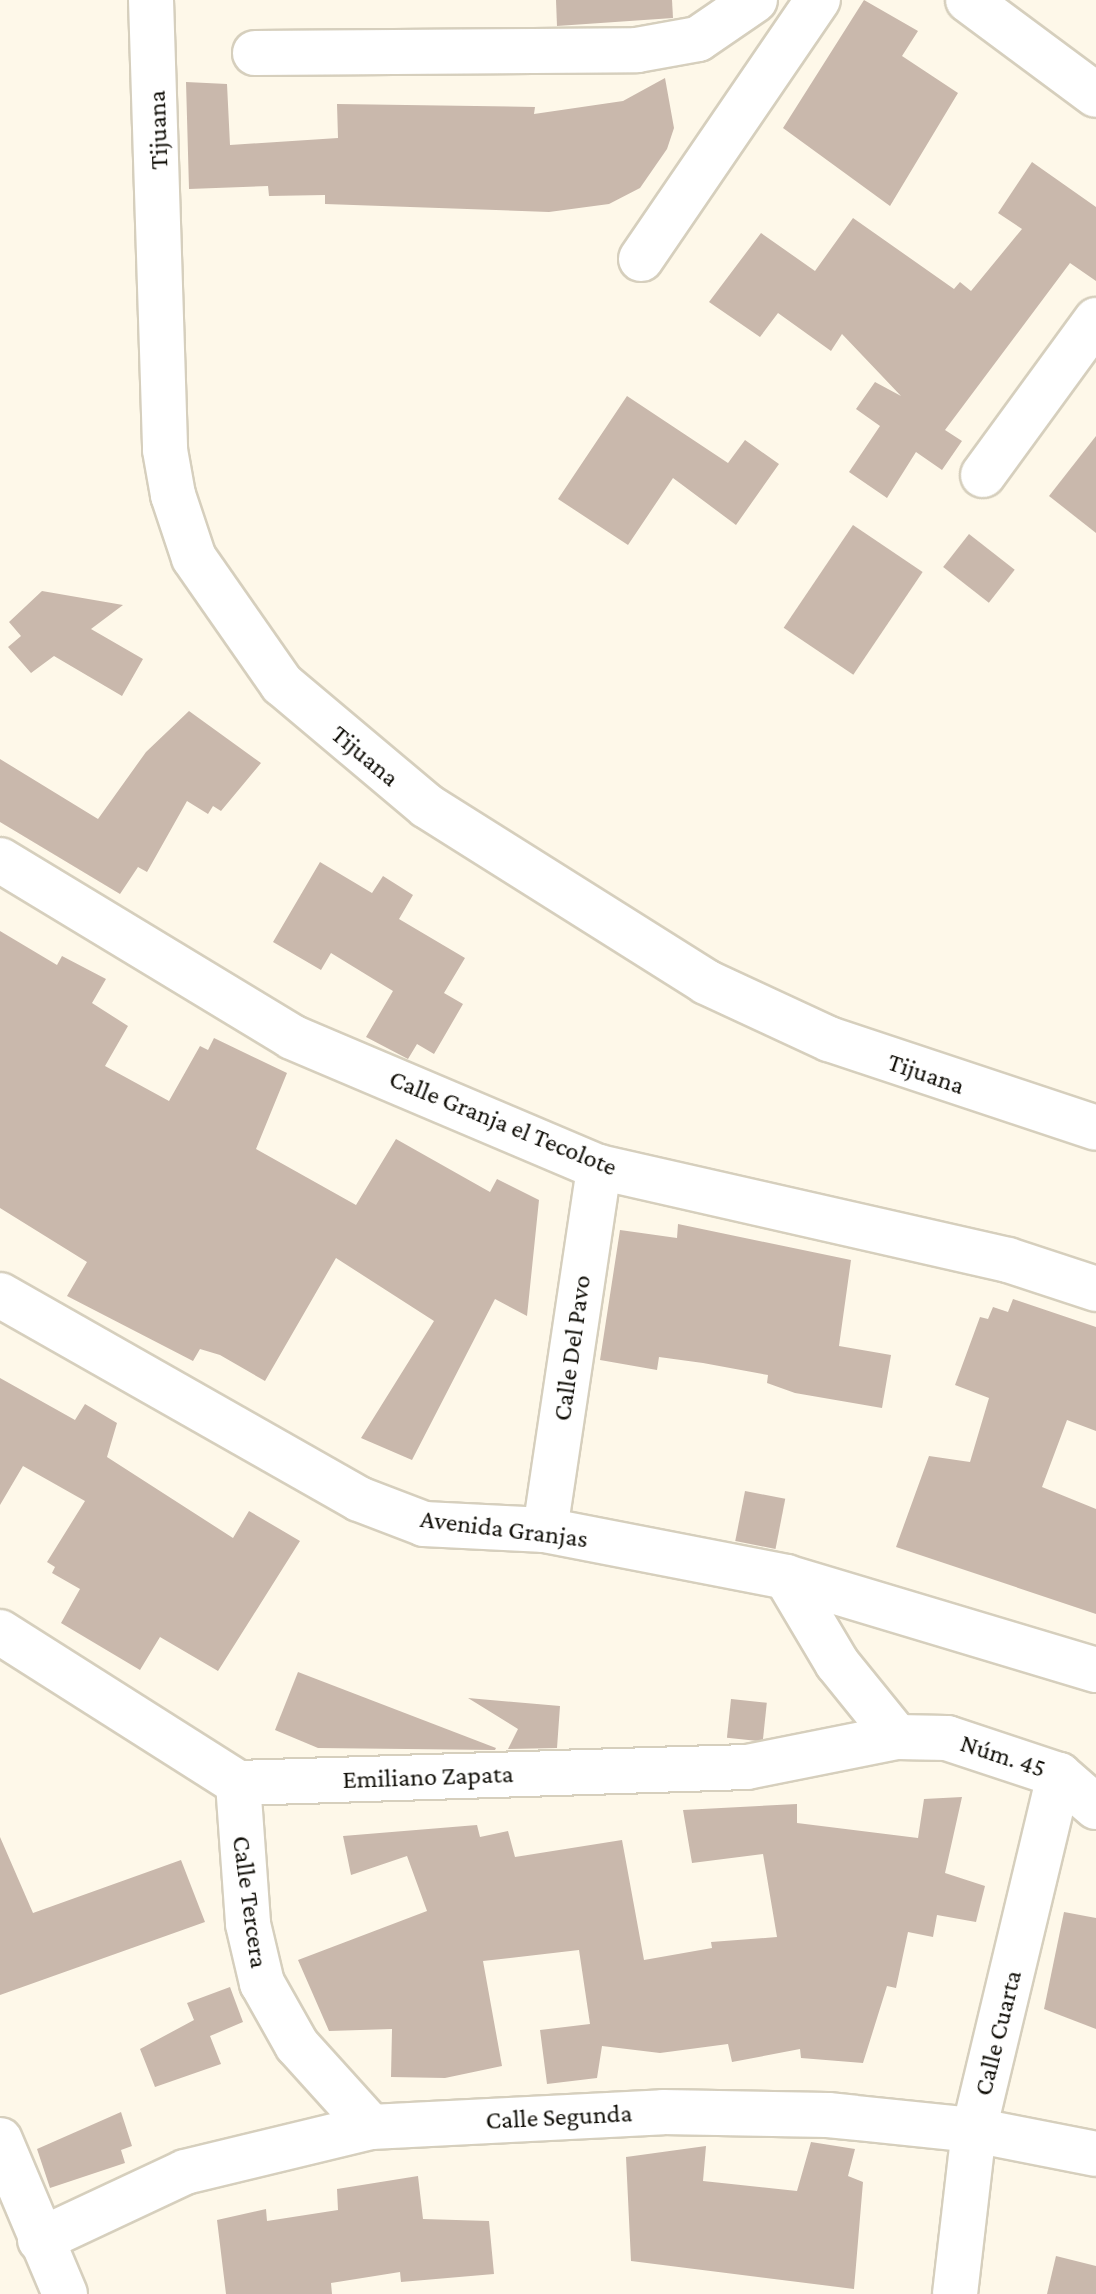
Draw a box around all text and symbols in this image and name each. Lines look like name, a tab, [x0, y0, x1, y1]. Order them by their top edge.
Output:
street label: Tijuana	[141, 90, 175, 170]
street label: Tijuana	[325, 719, 405, 793]
street label: Tijuana	[883, 1046, 969, 1102]
street label: Calle Granja el Tecolote	[385, 1063, 621, 1183]
street label: Calle Del Pavo	[546, 1273, 598, 1423]
street label: Avenida Granjas	[418, 1503, 590, 1555]
street label: Núm. 45	[956, 1728, 1050, 1784]
street label: Emiliano Zapata	[342, 1758, 514, 1796]
street label: Calle Tercera	[225, 1834, 275, 1970]
street label: Calle Cuarta	[967, 1967, 1029, 2099]
street label: Calle Segunda	[485, 2098, 633, 2136]

